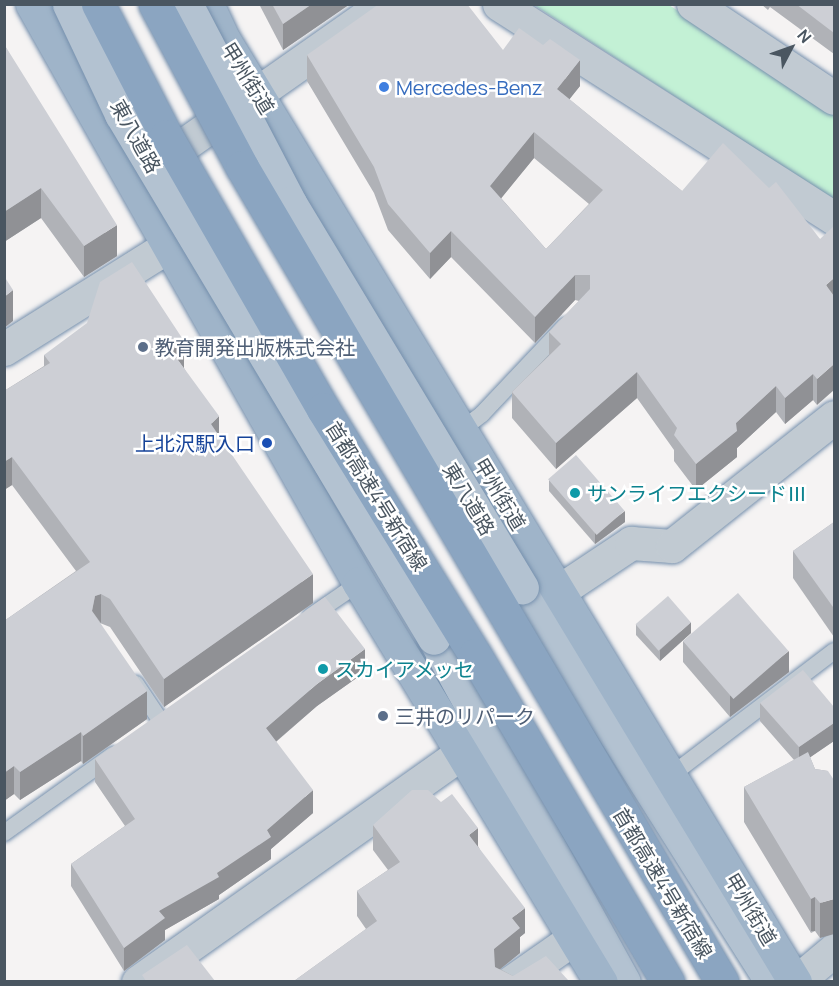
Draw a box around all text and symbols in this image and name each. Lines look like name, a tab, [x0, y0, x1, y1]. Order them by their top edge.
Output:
north arrow	[761, 18, 821, 78]
text: N	[793, 25, 817, 48]
street label: 甲州街道	[217, 38, 279, 118]
place label: Mercedes-Benz	[396, 75, 543, 99]
marker: Mercedes-Benz	[377, 80, 391, 94]
street label: 東八道路	[106, 95, 166, 177]
place label: 教育開発出版株式会社	[155, 335, 355, 359]
marker: 教育開発出版株式会社	[136, 340, 150, 354]
street label: 首都高速4号新宿線	[321, 417, 433, 575]
place label: 上北沢駅入口	[135, 431, 255, 455]
marker: 上北沢駅入口	[260, 436, 274, 450]
street label: 甲州街道	[469, 454, 531, 534]
street label: 東八道路	[438, 459, 500, 539]
place label: サンライフエクシードⅢ	[587, 481, 807, 505]
marker: サンライフエクシードⅢ	[568, 486, 582, 500]
place label: スカイアメッセ	[335, 657, 475, 681]
marker: スカイアメッセ	[316, 662, 330, 676]
place label: 三井のリパーク	[395, 704, 535, 728]
marker: 三井のリパーク	[376, 709, 390, 723]
street label: 首都高速4号新宿線	[608, 803, 718, 963]
street label: 甲州街道	[720, 869, 782, 949]

